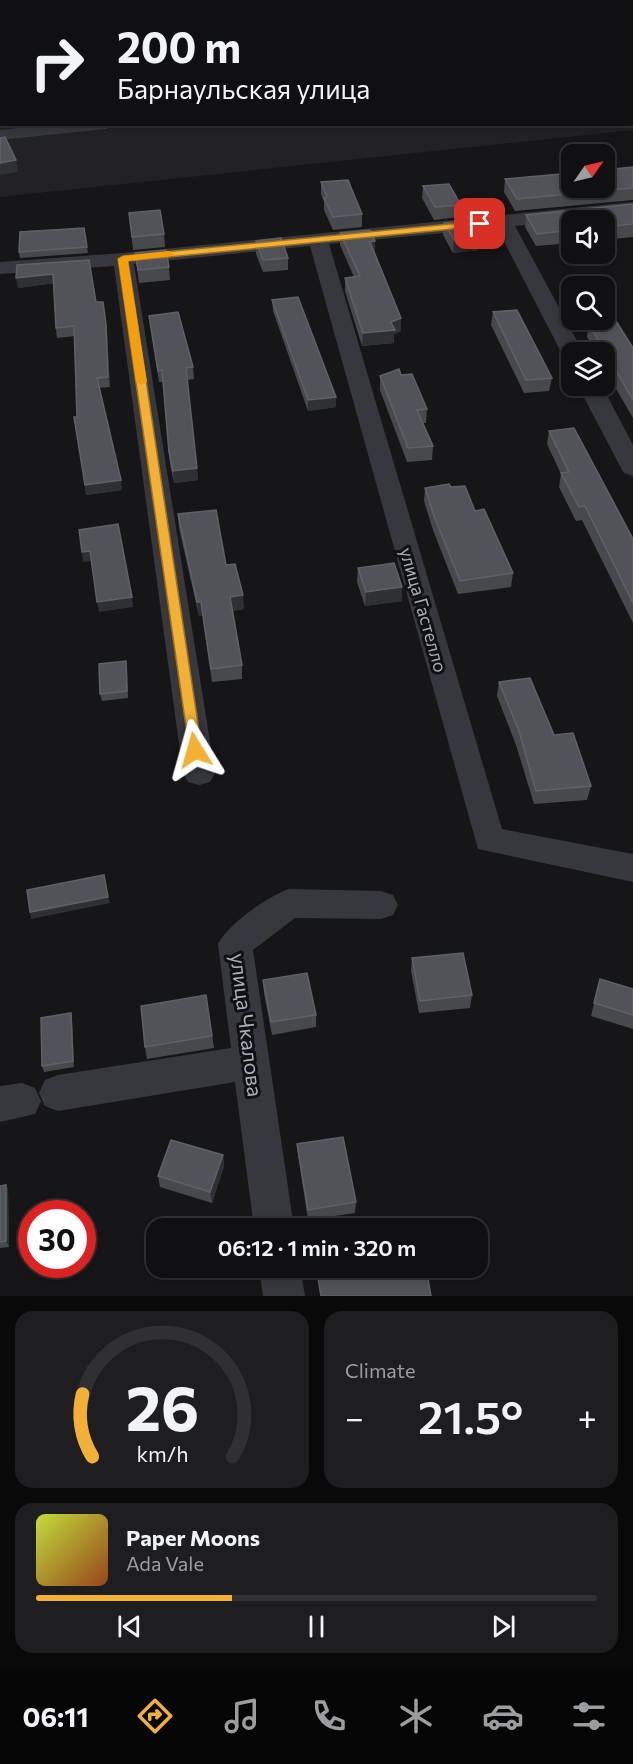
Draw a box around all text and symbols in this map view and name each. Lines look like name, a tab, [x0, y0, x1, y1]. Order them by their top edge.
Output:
text: 200 m	[117, 20, 241, 72]
icon: right	[18, 24, 96, 102]
text: Барнаульская улица	[117, 72, 370, 105]
north arrow	[561, 144, 615, 198]
map controls	[561, 144, 615, 396]
pin	[454, 198, 505, 249]
icon: arrive	[463, 207, 496, 240]
button: sound	[561, 210, 615, 264]
button: search	[561, 276, 615, 330]
button: layers	[561, 342, 615, 396]
street label: улица Гастелло	[396, 545, 452, 675]
position arrow	[163, 718, 227, 782]
street label: улица Чкалова	[226, 952, 269, 1098]
speed limit sign: 30	[18, 1200, 96, 1278]
text: 06:12 · 1 min · 320 m	[218, 1234, 416, 1261]
text: Climate	[345, 1358, 415, 1382]
text: 26	[125, 1368, 199, 1444]
text: 21.5°	[418, 1388, 523, 1443]
text: −	[345, 1396, 364, 1437]
text: +	[578, 1396, 597, 1437]
text: km/h	[136, 1440, 188, 1466]
text: Paper Moons	[126, 1524, 260, 1551]
text: Ada Vale	[126, 1551, 204, 1575]
icon: previous	[113, 1610, 146, 1643]
icon: pause	[300, 1610, 333, 1643]
icon: next	[487, 1610, 520, 1643]
icon: directions	[134, 1695, 176, 1737]
icon: music	[221, 1695, 263, 1737]
icon: phone	[308, 1695, 350, 1737]
icon: climate	[395, 1695, 437, 1737]
icon: car	[482, 1695, 524, 1737]
icon: filters	[568, 1695, 610, 1737]
text: 06:11	[22, 1700, 89, 1733]

